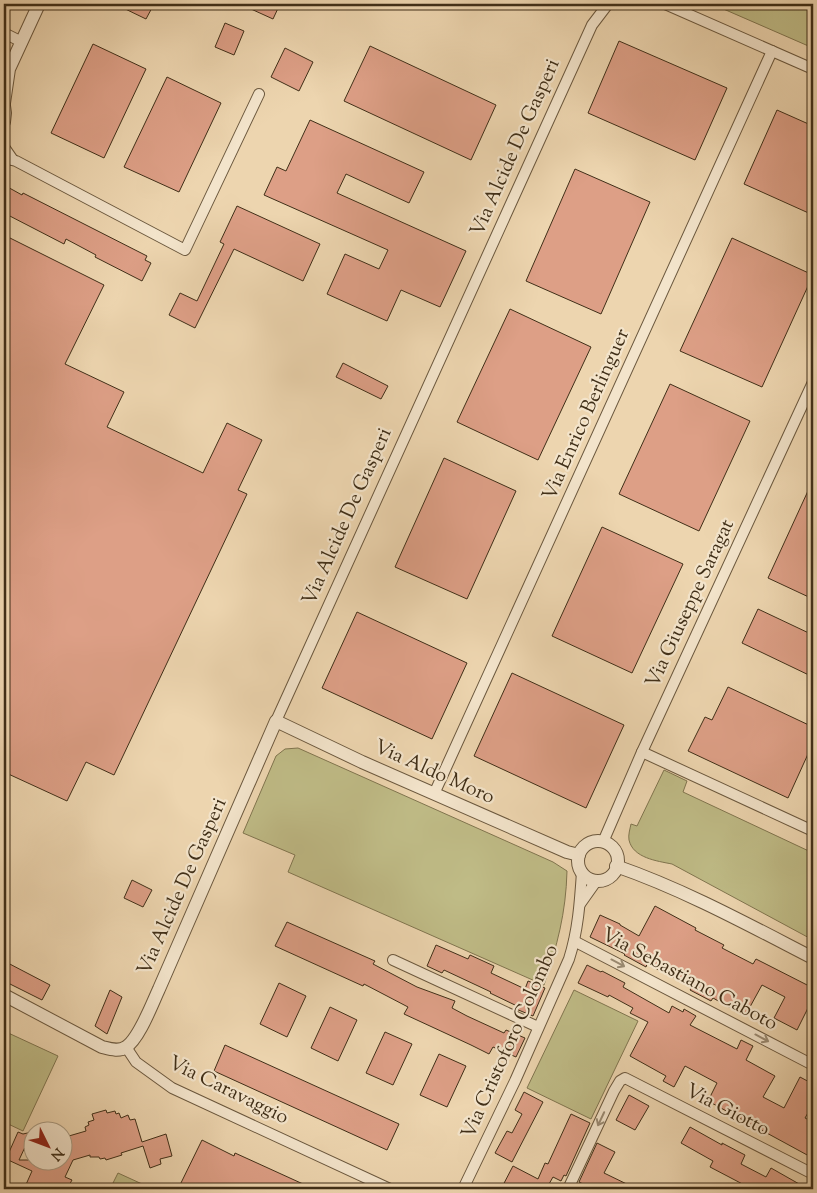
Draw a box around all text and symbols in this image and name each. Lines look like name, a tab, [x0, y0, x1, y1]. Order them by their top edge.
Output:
street label: Via Alcide De Gasperi	[464, 54, 568, 241]
street label: Via Enrico Berlinguer	[536, 324, 638, 506]
street label: Via Alcide De Gasperi	[296, 423, 400, 610]
street label: Via Giuseppe Saragat	[639, 515, 743, 693]
street label: Via Aldo Moro	[369, 733, 499, 813]
street label: Via Alcide De Gasperi	[131, 793, 235, 980]
street label: Via Sebastiano Caboto	[596, 921, 782, 1039]
street label: Via Cristoforo Colombo	[455, 940, 567, 1144]
one-way arrow	[610, 958, 625, 968]
one-way arrow	[754, 1034, 769, 1043]
street label: Via Caravaggio	[163, 1049, 293, 1133]
street label: Via Giotto	[680, 1077, 774, 1145]
one-way arrow	[595, 1111, 605, 1126]
north arrow	[22, 1120, 72, 1170]
text: N	[45, 1143, 67, 1164]

